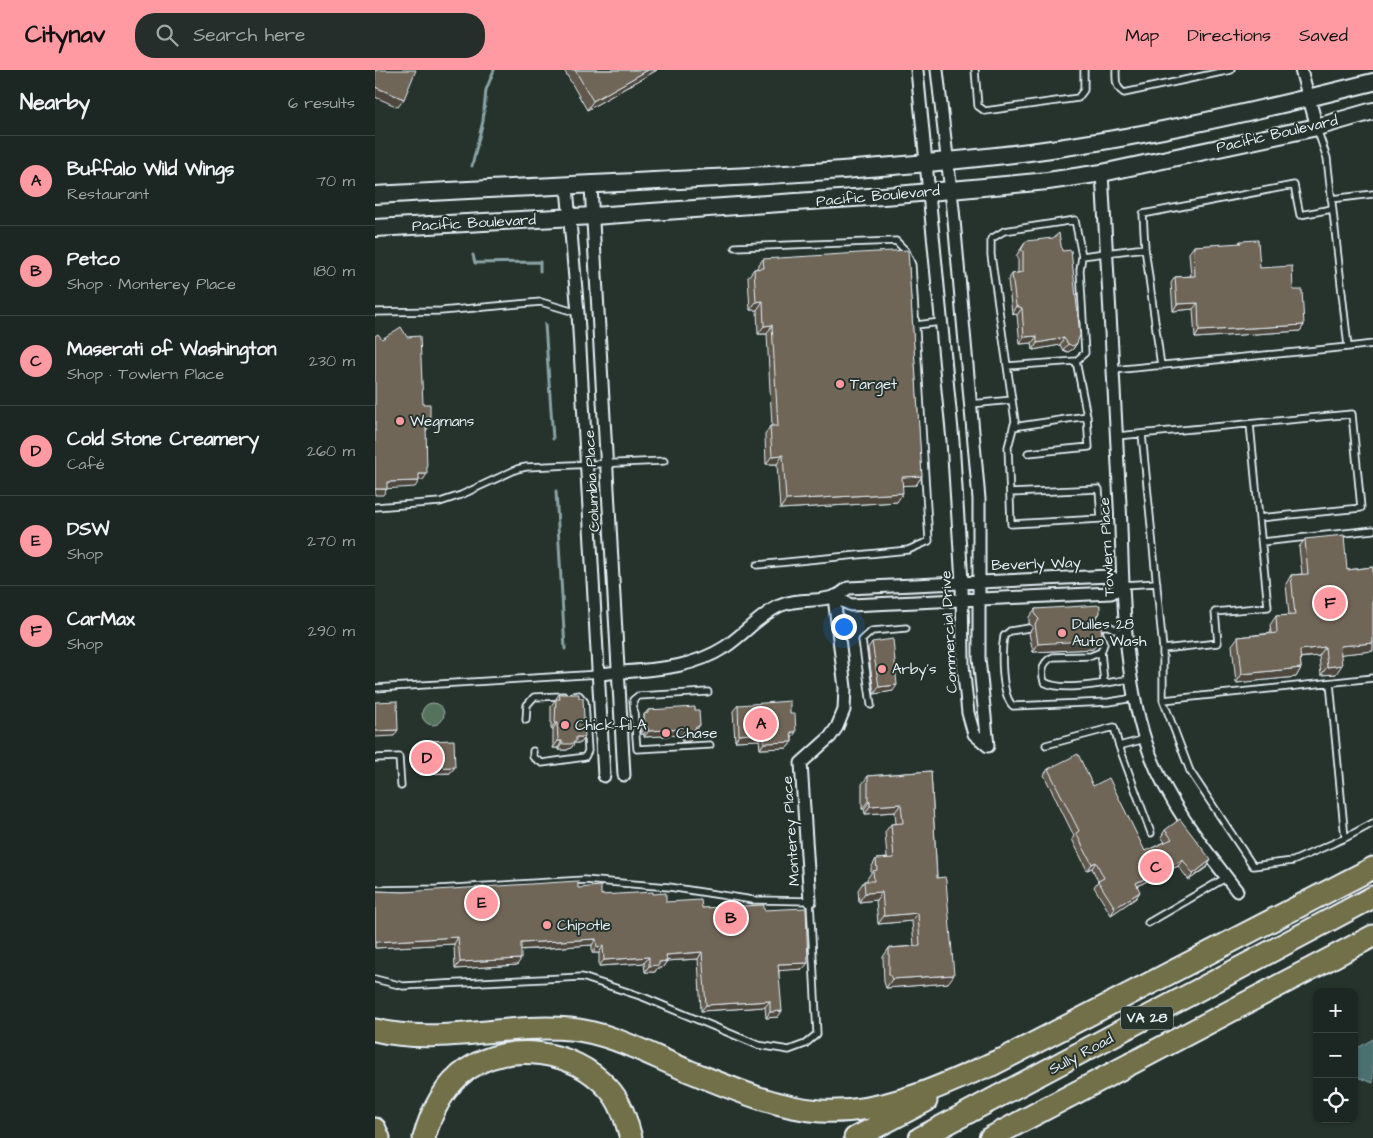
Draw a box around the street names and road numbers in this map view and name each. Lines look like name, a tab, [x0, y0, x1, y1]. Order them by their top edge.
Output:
street label: Pacific Boulevard	[1214, 110, 1340, 158]
street label: Pacific Boulevard	[815, 180, 941, 212]
street label: Pacific Boulevard	[411, 209, 537, 237]
street label: Columbia Place	[579, 429, 605, 533]
street label: Towlern Place	[1094, 497, 1120, 597]
street label: Beverly Way	[991, 552, 1081, 577]
street label: Commercial Drive	[935, 570, 963, 694]
street label: Monterey Place	[777, 775, 806, 887]
road number: VA 28	[1121, 1006, 1173, 1030]
street label: Sully Road	[1045, 1028, 1118, 1081]

